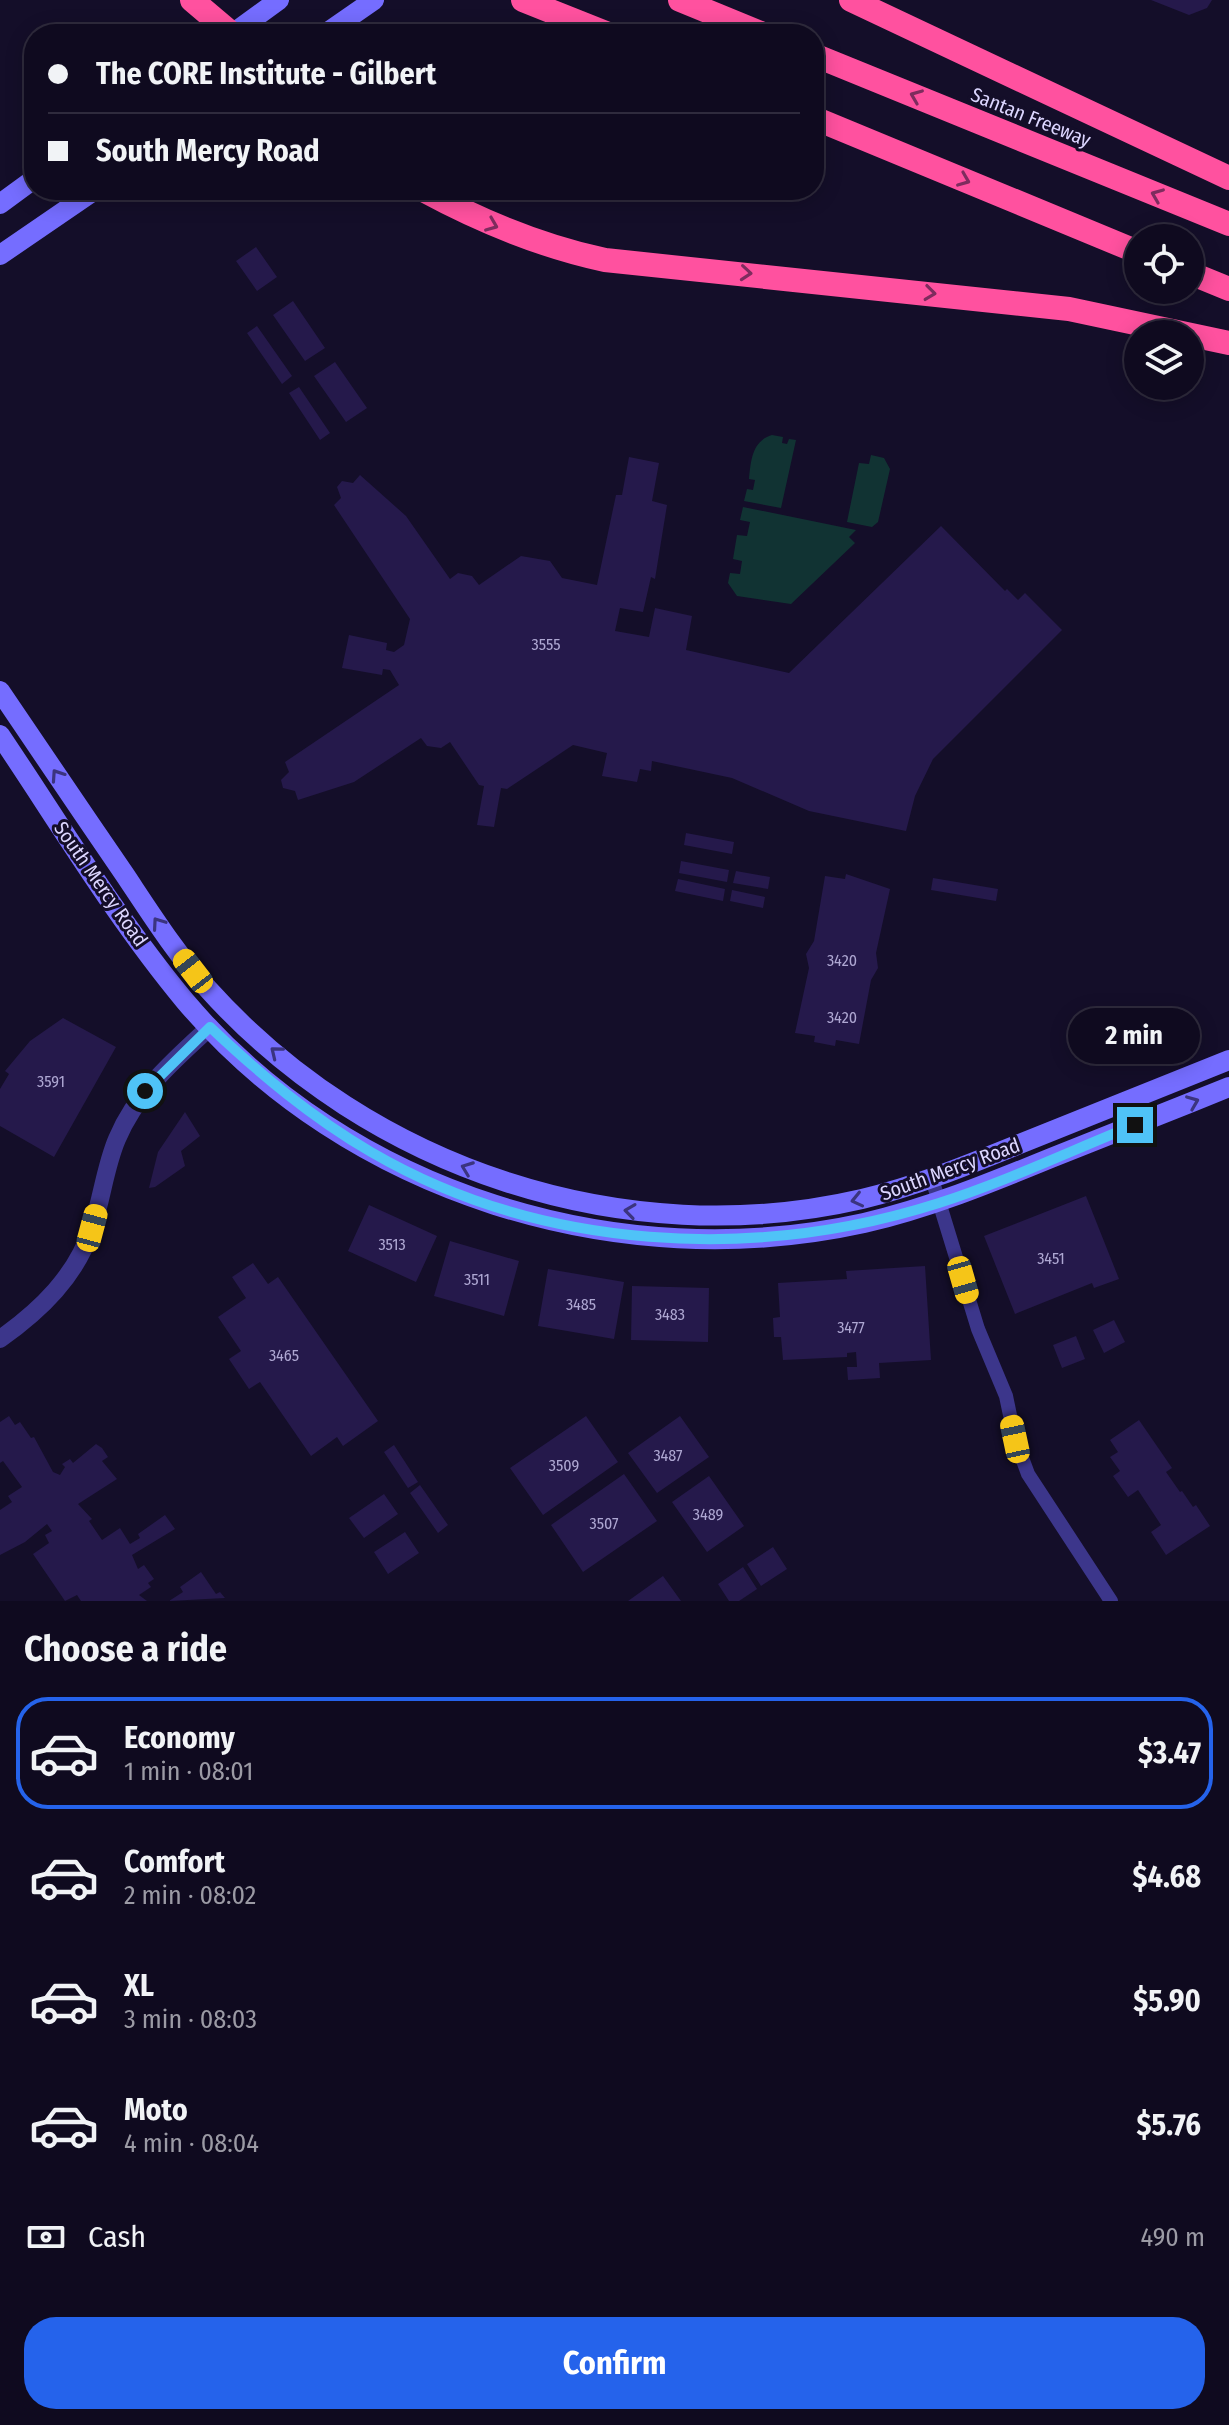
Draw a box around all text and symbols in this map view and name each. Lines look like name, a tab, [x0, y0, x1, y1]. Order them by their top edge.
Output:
text: The CORE Institute - Gilbert	[96, 56, 436, 92]
street label: Santan Freeway	[968, 82, 1095, 152]
one-way arrow	[910, 90, 924, 106]
text: South Mercy Road	[96, 133, 320, 169]
one-way arrow	[956, 170, 970, 187]
one-way arrow	[1151, 188, 1165, 204]
one-way arrow	[484, 215, 498, 232]
map controls	[1124, 224, 1204, 400]
button: locate	[1124, 224, 1204, 304]
one-way arrow	[740, 265, 753, 282]
one-way arrow	[924, 284, 937, 301]
button: layers	[1124, 320, 1204, 400]
house number: 3555	[531, 635, 561, 654]
one-way arrow	[52, 770, 67, 784]
street label: South Mercy Road	[49, 817, 153, 951]
one-way arrow	[153, 918, 168, 932]
car	[169, 945, 217, 997]
house number: 3420	[827, 951, 857, 970]
house number: 3420	[827, 1008, 857, 1027]
callout: 2 min	[1069, 1009, 1201, 1065]
text: 2 min	[1105, 1020, 1163, 1051]
one-way arrow	[270, 1047, 285, 1062]
house number: 3591	[37, 1072, 65, 1091]
route start	[127, 1073, 163, 1109]
one-way arrow	[1185, 1095, 1199, 1112]
route end	[1117, 1107, 1153, 1143]
street label: South Mercy Road	[877, 1133, 1023, 1205]
one-way arrow	[461, 1161, 475, 1178]
one-way arrow	[851, 1191, 864, 1208]
car	[74, 1202, 110, 1254]
one-way arrow	[623, 1203, 637, 1220]
house number: 3513	[378, 1235, 406, 1254]
house number: 3451	[1037, 1249, 1065, 1268]
car	[945, 1254, 981, 1306]
house number: 3511	[464, 1270, 490, 1289]
house number: 3485	[566, 1295, 596, 1314]
house number: 3483	[655, 1305, 685, 1324]
house number: 3477	[837, 1318, 865, 1337]
house number: 3465	[269, 1346, 299, 1365]
car	[998, 1413, 1032, 1465]
house number: 3487	[653, 1446, 683, 1465]
house number: 3509	[549, 1456, 579, 1475]
house number: 3489	[693, 1505, 723, 1524]
house number: 3507	[589, 1514, 619, 1533]
text: Choose a ride	[24, 1627, 227, 1671]
icon: car	[28, 1717, 100, 1789]
text: Economy	[124, 1720, 235, 1756]
text: $3.47	[1138, 1735, 1201, 1771]
text: 1 min · 08:01	[124, 1756, 253, 1787]
icon: car	[28, 1841, 100, 1913]
text: Comfort	[124, 1844, 225, 1880]
text: $4.68	[1133, 1859, 1201, 1895]
text: 2 min · 08:02	[124, 1880, 256, 1911]
icon: car	[28, 1965, 100, 2037]
text: XL	[124, 1968, 154, 2004]
text: $5.90	[1133, 1983, 1201, 2019]
text: 3 min · 08:03	[124, 2004, 257, 2035]
icon: car	[28, 2089, 100, 2161]
text: Moto	[124, 2092, 188, 2128]
text: $5.76	[1137, 2107, 1201, 2143]
text: 4 min · 08:04	[124, 2128, 259, 2159]
icon: cash	[24, 2215, 68, 2259]
text: Cash	[88, 2219, 146, 2255]
text: 490 m	[1141, 2222, 1205, 2253]
button: Confirm	[24, 2317, 1205, 2409]

